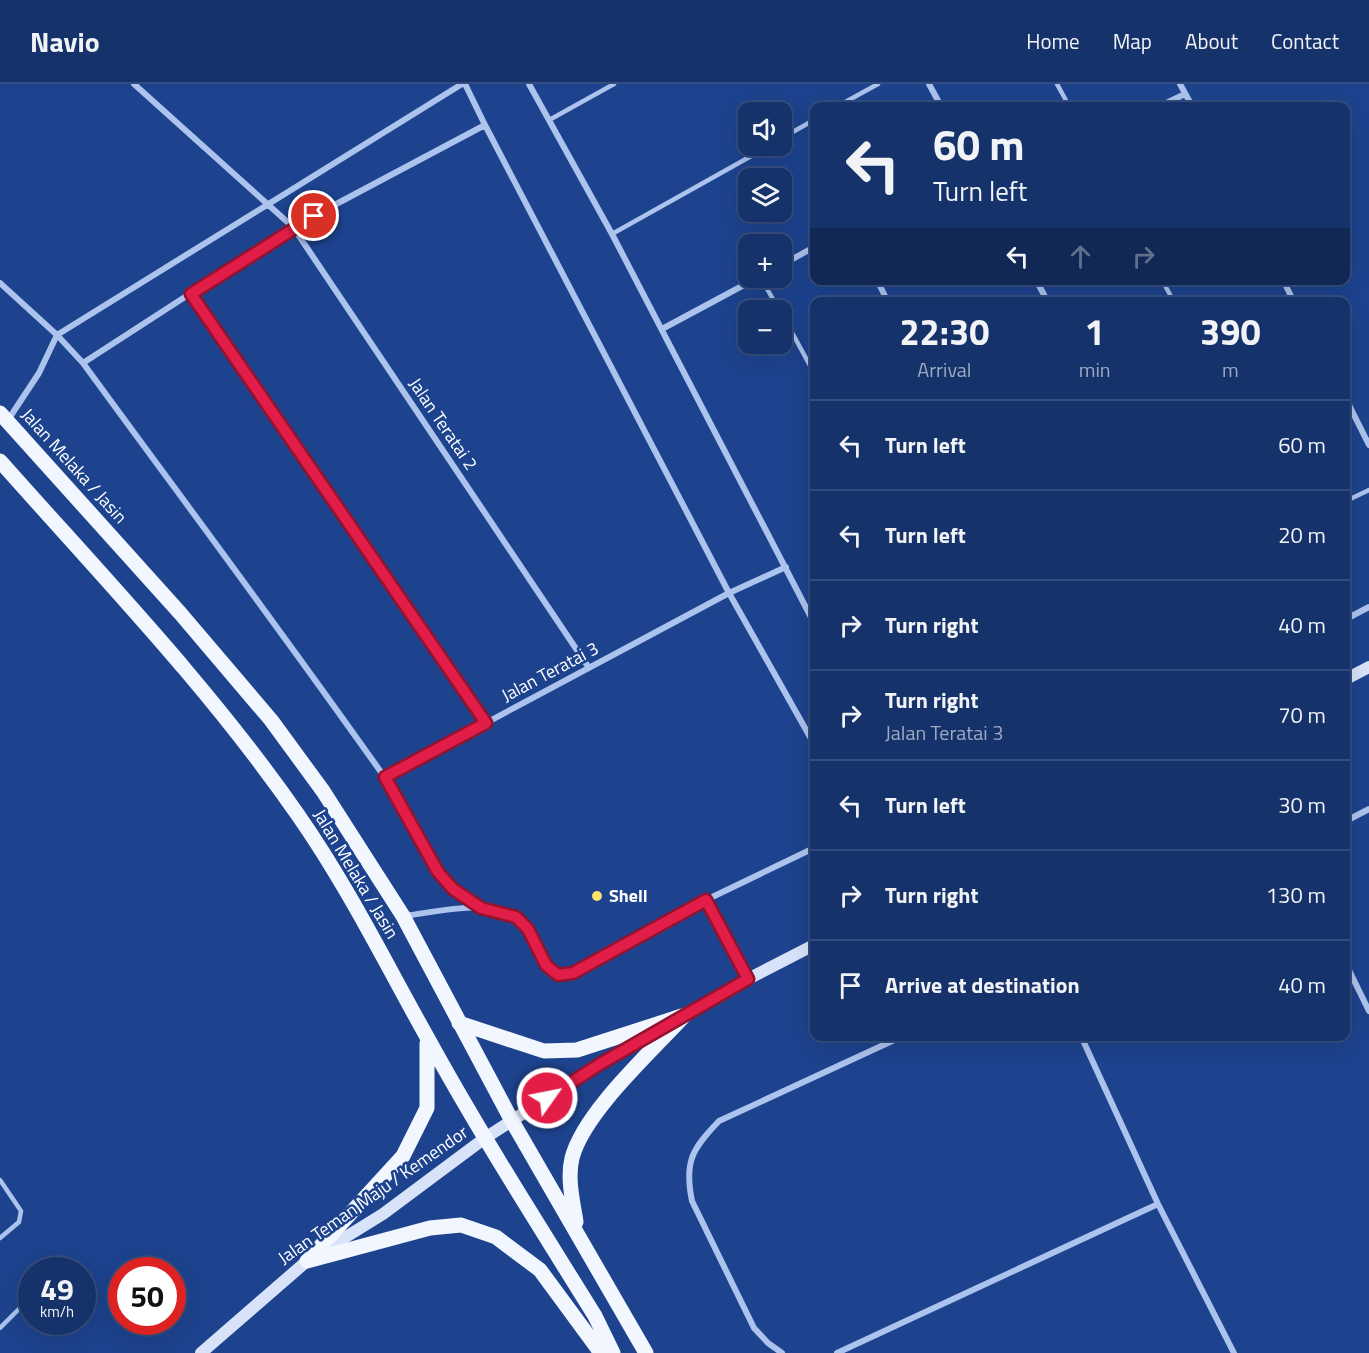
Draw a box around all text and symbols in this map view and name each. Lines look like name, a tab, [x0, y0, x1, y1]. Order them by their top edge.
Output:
text: Navio	[30, 20, 100, 63]
text: Home	[1026, 25, 1080, 57]
text: Map	[1113, 25, 1152, 57]
text: About	[1185, 25, 1238, 57]
text: Contact	[1271, 25, 1339, 57]
map controls	[738, 102, 792, 354]
button: sound	[738, 102, 792, 156]
text: 60 m	[933, 112, 1025, 176]
icon: left	[834, 126, 912, 204]
button: layers	[738, 168, 792, 222]
text: Turn left	[933, 170, 1027, 211]
pin	[288, 190, 339, 241]
icon: arrive	[297, 199, 330, 232]
button: +	[738, 234, 792, 288]
icon: left	[1001, 240, 1034, 273]
icon: ahead	[1064, 240, 1097, 273]
icon: right	[1127, 240, 1160, 273]
button: −	[738, 300, 792, 354]
text: 22:30	[899, 304, 989, 359]
text: 1	[1085, 304, 1105, 359]
text: 390	[1200, 304, 1261, 359]
text: Arrival	[917, 354, 972, 385]
text: min	[1079, 354, 1111, 385]
text: m	[1222, 354, 1239, 385]
street label: Jalan Teratai 2	[402, 372, 484, 475]
street label: Jalan Melaka / Jasin	[15, 402, 134, 529]
text: Turn left	[885, 428, 966, 462]
text: 60 m	[1278, 428, 1326, 462]
icon: left	[834, 429, 867, 462]
text: Turn left	[885, 518, 966, 552]
text: 20 m	[1278, 518, 1326, 552]
icon: left	[834, 519, 867, 552]
text: Turn right	[885, 608, 979, 642]
text: 40 m	[1278, 608, 1326, 642]
icon: right	[834, 609, 867, 642]
street label: Jalan Teratai 3	[496, 635, 603, 708]
text: Turn right	[885, 683, 979, 717]
text: 70 m	[1278, 698, 1326, 732]
icon: right	[834, 699, 867, 732]
text: Jalan Teratai 3	[885, 717, 1003, 748]
text: Turn left	[885, 788, 966, 822]
text: 30 m	[1278, 788, 1326, 822]
icon: left	[834, 789, 867, 822]
street label: Jalan Melaka / Jasin	[307, 804, 406, 944]
text: Turn right	[885, 878, 979, 912]
text: 130 m	[1266, 878, 1326, 912]
icon: right	[834, 879, 867, 912]
place label: Shell	[609, 882, 648, 909]
marker: Shell	[590, 889, 604, 903]
text: Arrive at destination	[885, 968, 1080, 1002]
text: 40 m	[1278, 968, 1326, 1002]
icon: arrive	[834, 969, 867, 1002]
position arrow	[515, 1066, 579, 1130]
street label: Jalan Teman Maju / Kemendor	[272, 1119, 473, 1271]
speed limit sign: 50	[108, 1257, 186, 1335]
text: 49	[40, 1266, 74, 1312]
text: km/h	[40, 1300, 74, 1323]

